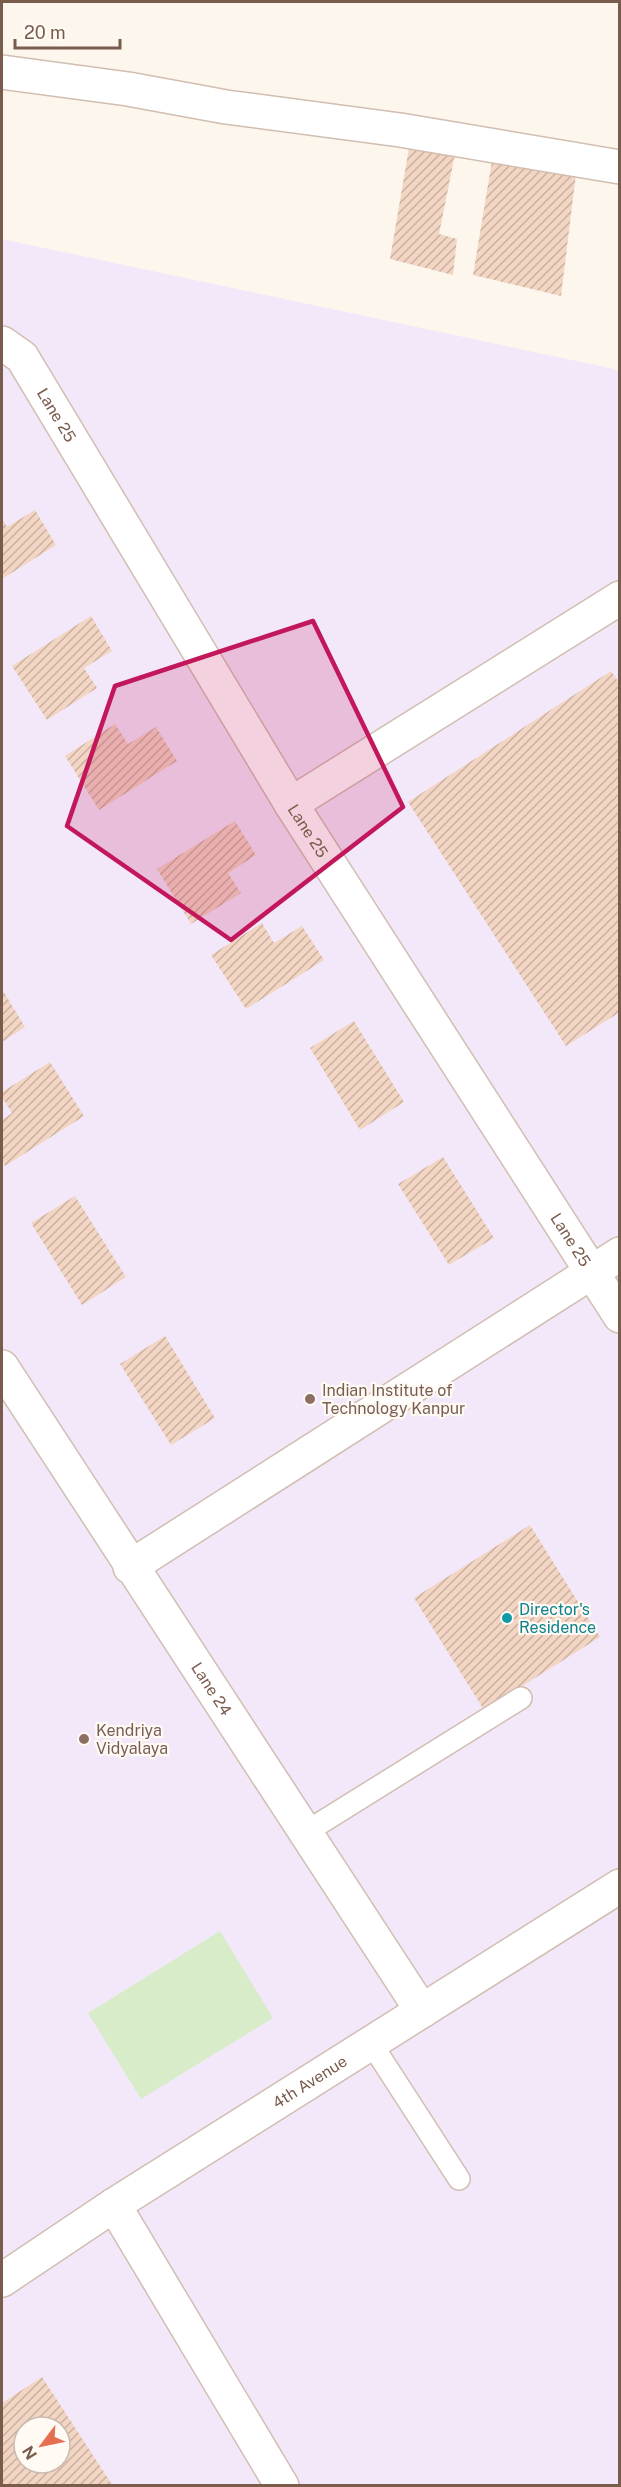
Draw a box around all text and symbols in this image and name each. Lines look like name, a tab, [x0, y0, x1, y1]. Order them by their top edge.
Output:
scale bar	[15, 12, 120, 50]
text: 20 m	[24, 22, 66, 43]
street label: Lane 25	[33, 385, 80, 446]
street label: Lane 25	[284, 801, 332, 861]
street label: Lane 25	[546, 1210, 595, 1270]
place label: Indian Institute of Technology Kanpur	[322, 1381, 465, 1418]
marker: Indian Institute of Technology Kanpur	[303, 1392, 317, 1406]
place label: Director's Residence	[519, 1600, 596, 1637]
marker: Director's Residence	[500, 1611, 514, 1625]
street label: Lane 24	[187, 1659, 236, 1719]
place label: Kendriya Vidyalaya	[96, 1721, 168, 1758]
marker: Kendriya Vidyalaya	[77, 1732, 91, 1746]
street label: 4th Avenue	[269, 2052, 351, 2113]
north arrow	[12, 2415, 72, 2475]
text: N	[18, 2442, 41, 2463]

